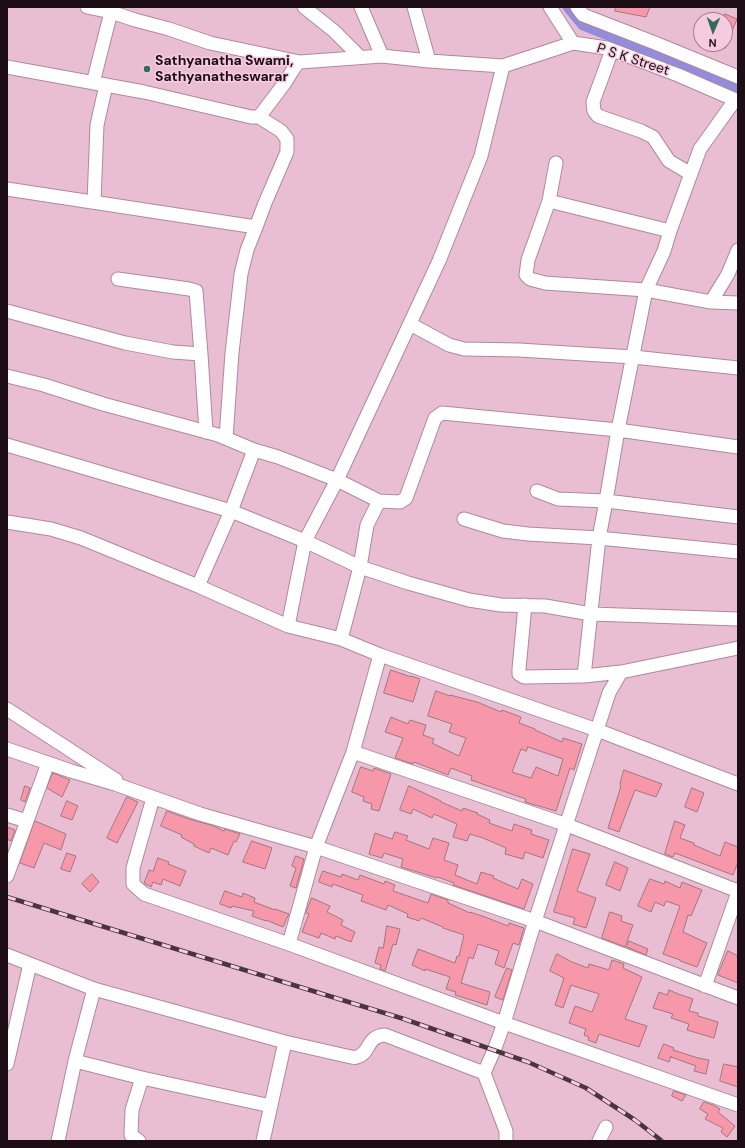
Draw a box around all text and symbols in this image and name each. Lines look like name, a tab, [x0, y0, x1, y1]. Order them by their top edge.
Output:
north arrow	[693, 12, 733, 52]
text: N	[708, 36, 717, 50]
street label: P S K Street	[595, 40, 671, 80]
place label: Sathyanatha Swami, Sathyanatheswarar	[155, 53, 293, 86]
marker: Sathyanatha Swami, Sathyanatheswarar	[142, 64, 152, 74]

